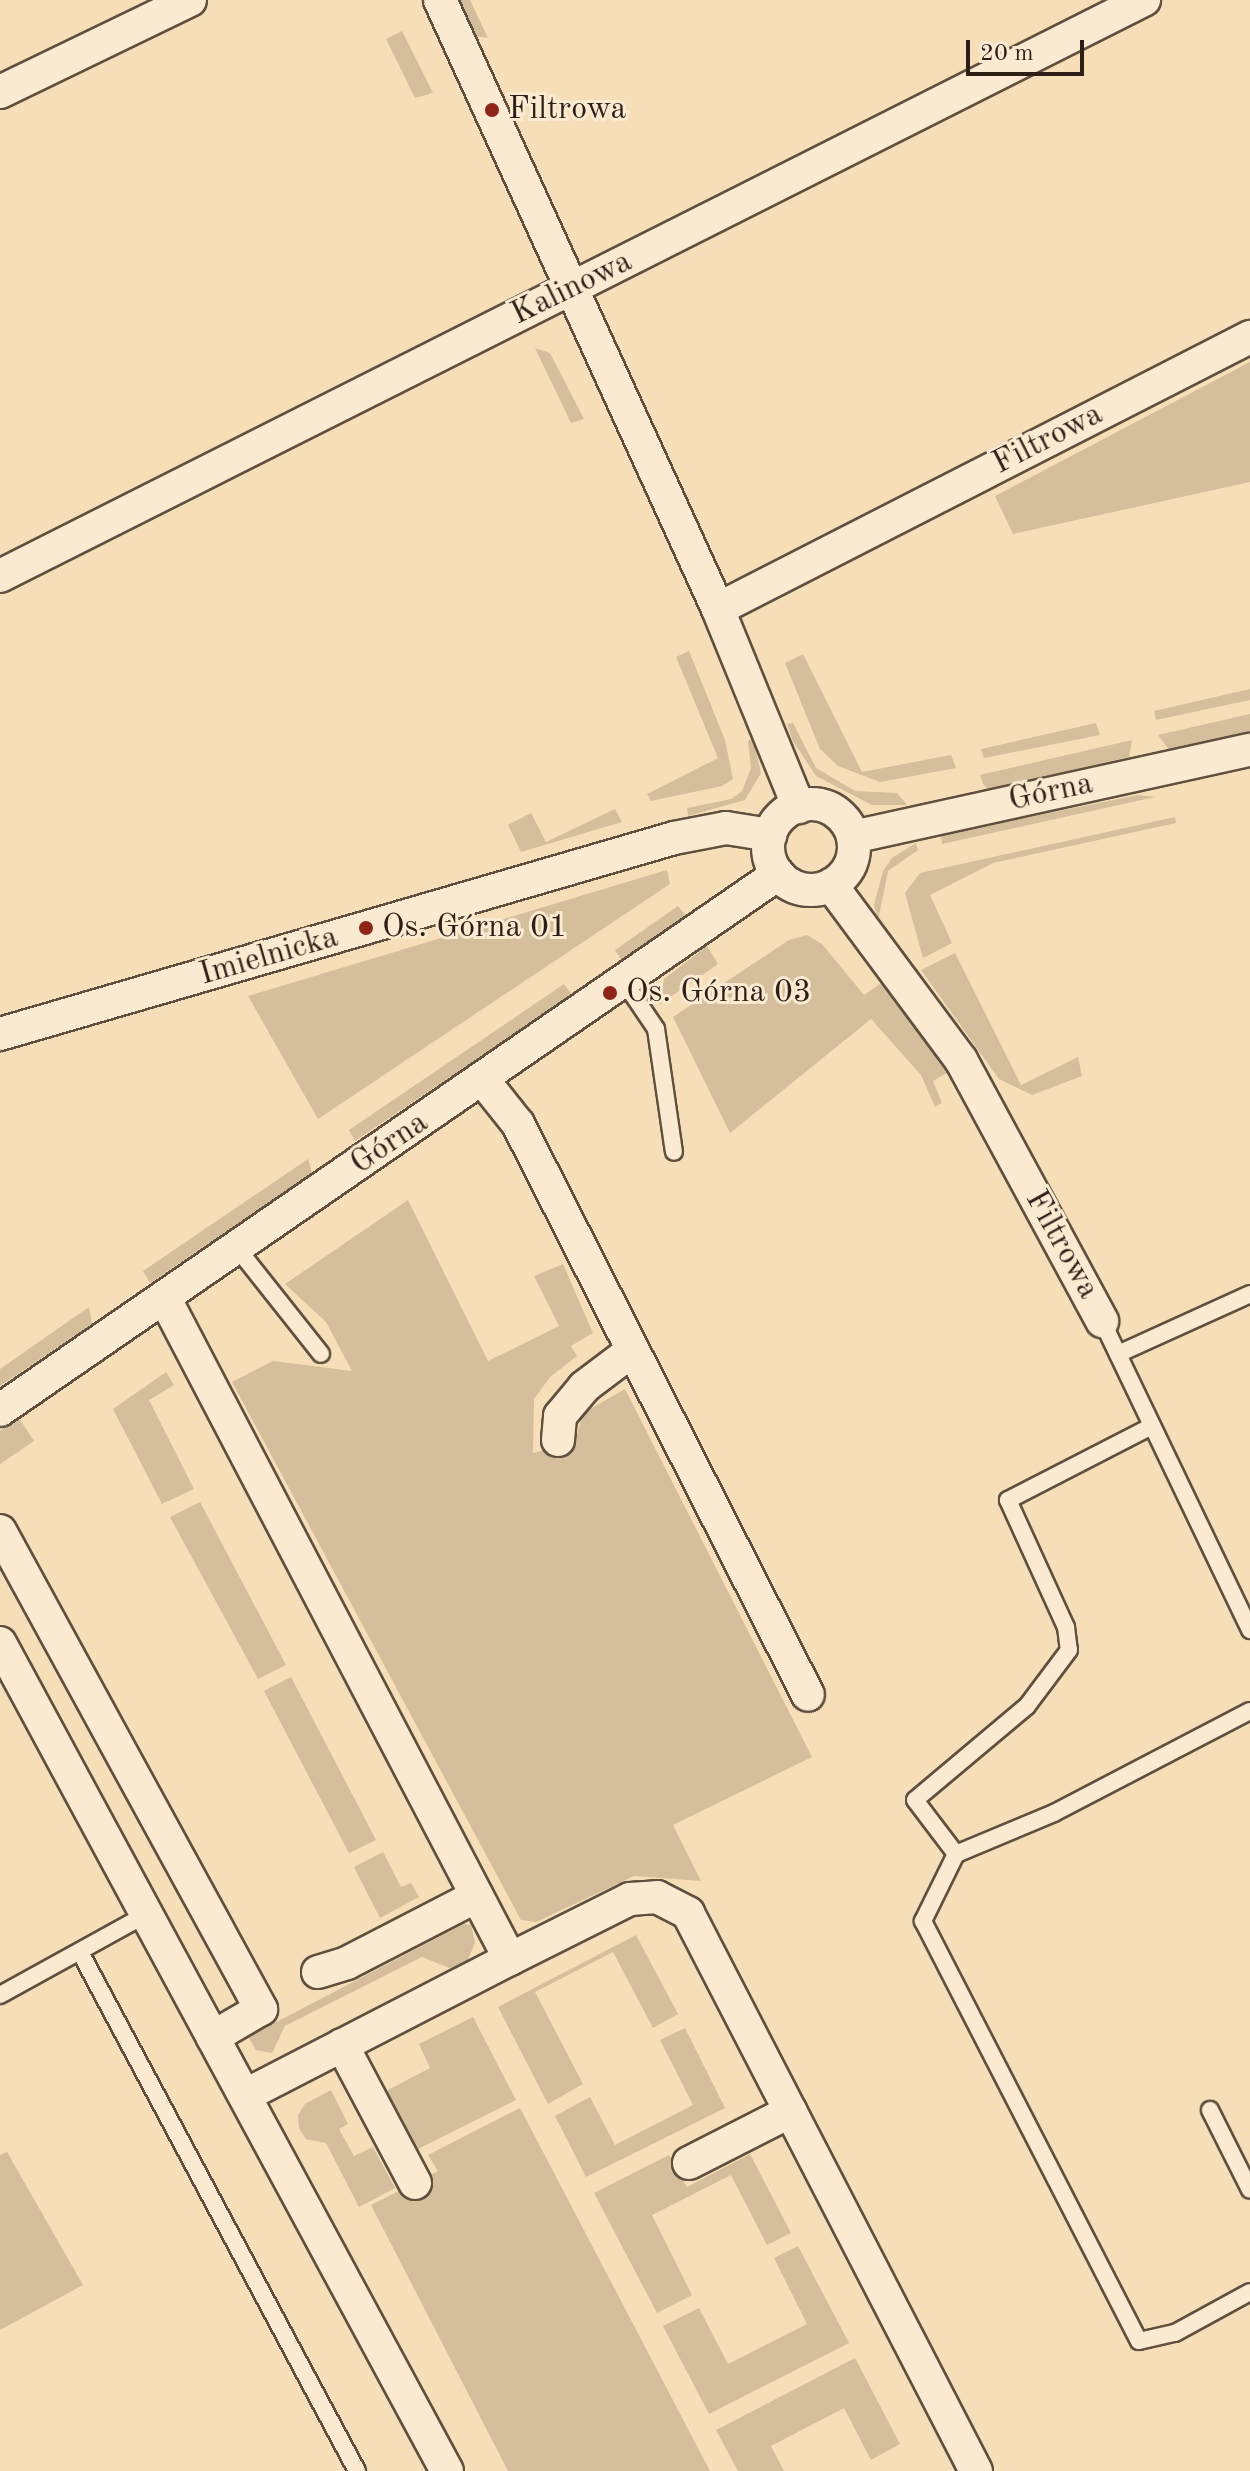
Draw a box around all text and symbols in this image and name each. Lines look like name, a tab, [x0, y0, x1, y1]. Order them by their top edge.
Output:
scale bar	[970, 24, 1088, 74]
text: 20 m	[980, 42, 1034, 66]
place label: Filtrowa	[508, 91, 626, 129]
marker: Filtrowa	[483, 101, 501, 119]
street label: Kalinowa	[505, 243, 639, 335]
street label: Filtrowa	[987, 396, 1109, 484]
street label: Górna	[1005, 765, 1097, 821]
place label: Os. Górna 01	[382, 909, 567, 947]
street label: Imielnicka	[195, 919, 343, 995]
marker: Os. Górna 01	[357, 919, 375, 937]
place label: Os. Górna 03	[626, 974, 811, 1012]
marker: Os. Górna 03	[601, 984, 619, 1002]
street label: Górna	[344, 1104, 436, 1184]
street label: Filtrowa	[1016, 1184, 1106, 1306]

